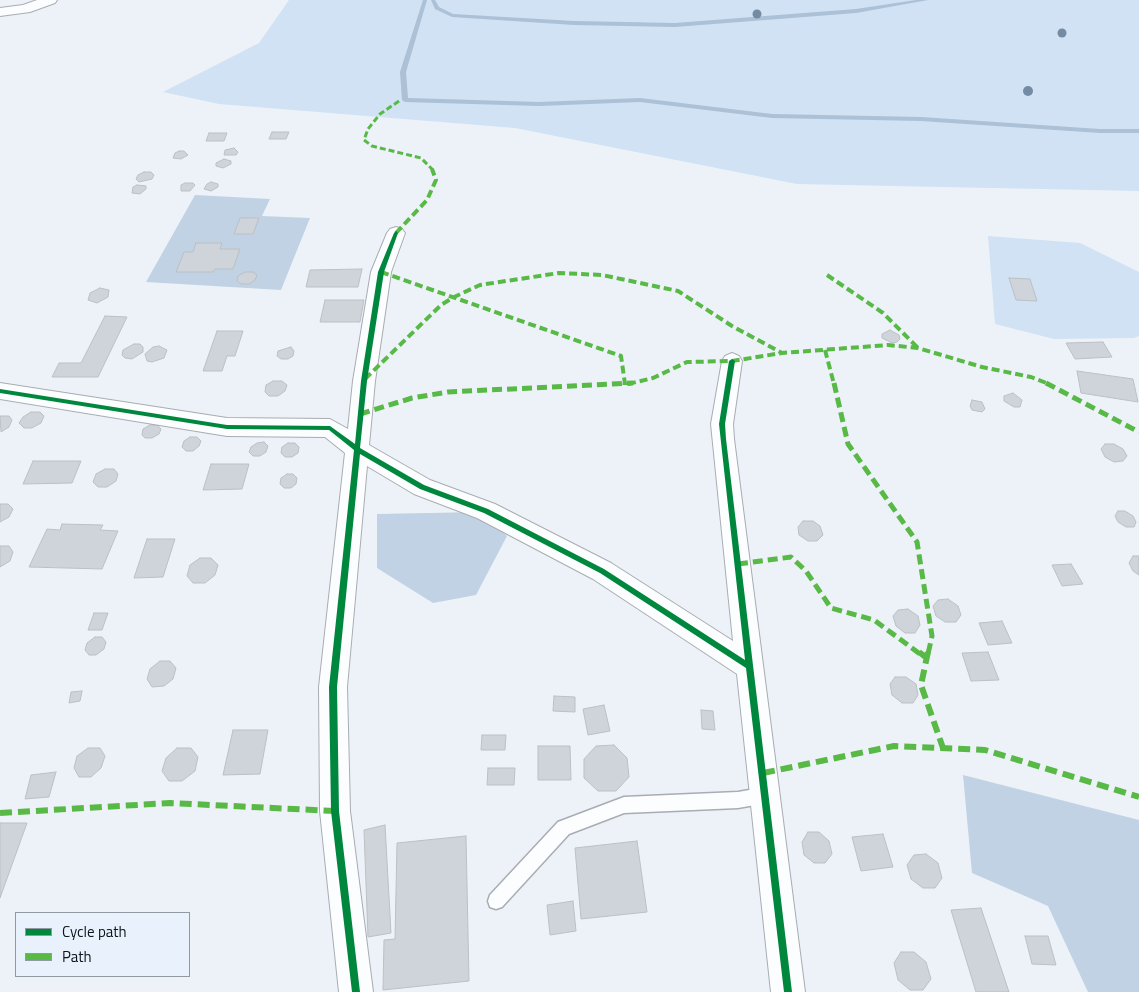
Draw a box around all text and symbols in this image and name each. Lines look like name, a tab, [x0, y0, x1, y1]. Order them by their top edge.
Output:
legend	[15, 912, 190, 977]
text: Cycle path	[62, 920, 127, 943]
text: Path	[62, 945, 92, 968]

